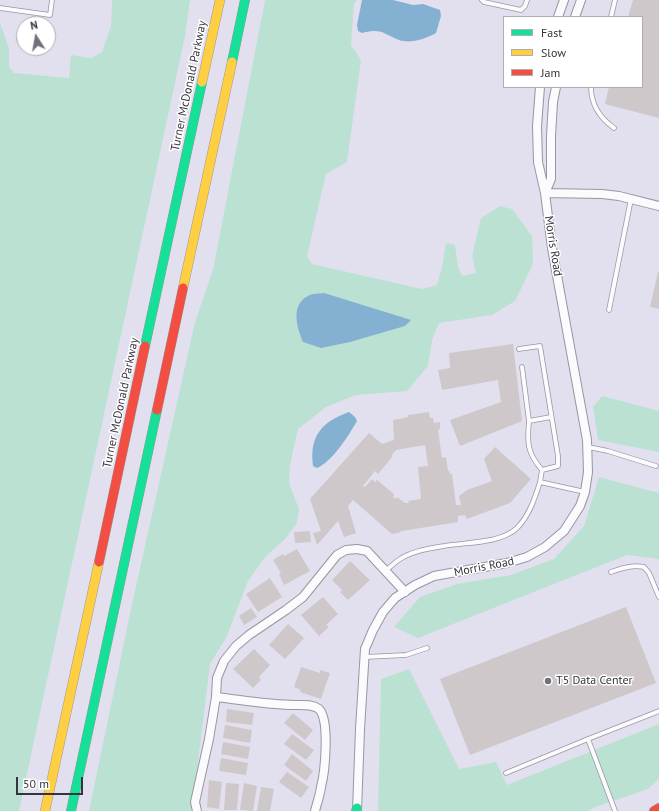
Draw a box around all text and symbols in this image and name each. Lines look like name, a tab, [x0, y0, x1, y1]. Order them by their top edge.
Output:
north arrow	[16, 16, 56, 56]
legend	[503, 16, 643, 88]
text: N	[29, 18, 39, 33]
street label: Turner McDonald Parkway	[168, 19, 210, 153]
text: Fast	[541, 25, 562, 40]
text: Slow	[541, 45, 566, 60]
text: Jam	[541, 65, 560, 80]
street label: Morris Road	[541, 215, 565, 277]
street label: Turner McDonald Parkway	[100, 336, 142, 470]
street label: Morris Road	[453, 554, 515, 580]
place label: T5 Data Center	[556, 674, 633, 688]
marker: T5 Data Center	[543, 676, 553, 686]
scale bar	[18, 769, 85, 795]
text: 50 m	[23, 776, 49, 791]

